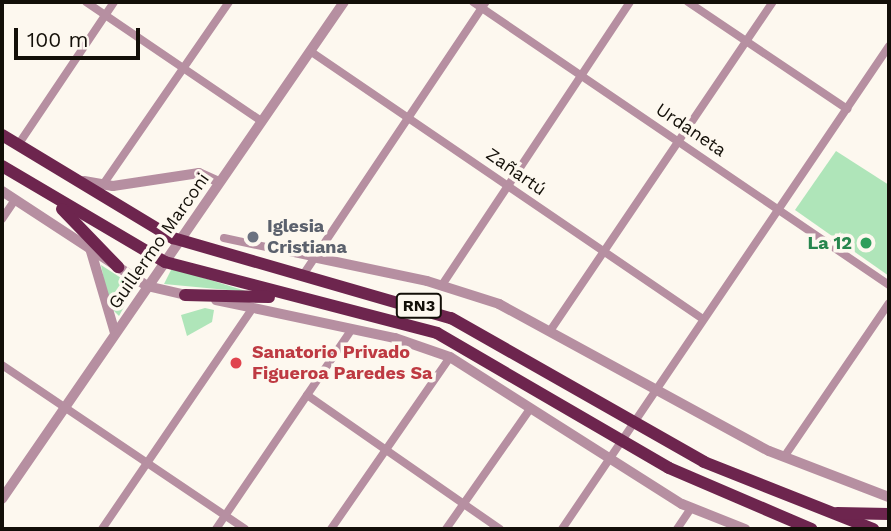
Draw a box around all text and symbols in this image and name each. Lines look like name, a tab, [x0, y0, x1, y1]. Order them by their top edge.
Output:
scale bar	[18, 14, 144, 58]
text: 100 m	[27, 27, 89, 52]
street label: Urdaneta	[652, 99, 730, 161]
street label: Zañartú	[482, 144, 550, 200]
street label: Guillermo Marconi	[104, 169, 214, 313]
place label: Iglesia Cristiana	[267, 216, 347, 258]
marker: Iglesia Cristiana	[245, 229, 261, 245]
place label: La 12	[807, 232, 852, 254]
marker: La 12	[858, 235, 874, 251]
road number: RN3	[394, 294, 444, 318]
place label: Sanatorio Privado Figueroa Paredes Sa	[252, 342, 433, 384]
marker: Sanatorio Privado Figueroa Paredes Sa	[226, 353, 246, 373]

